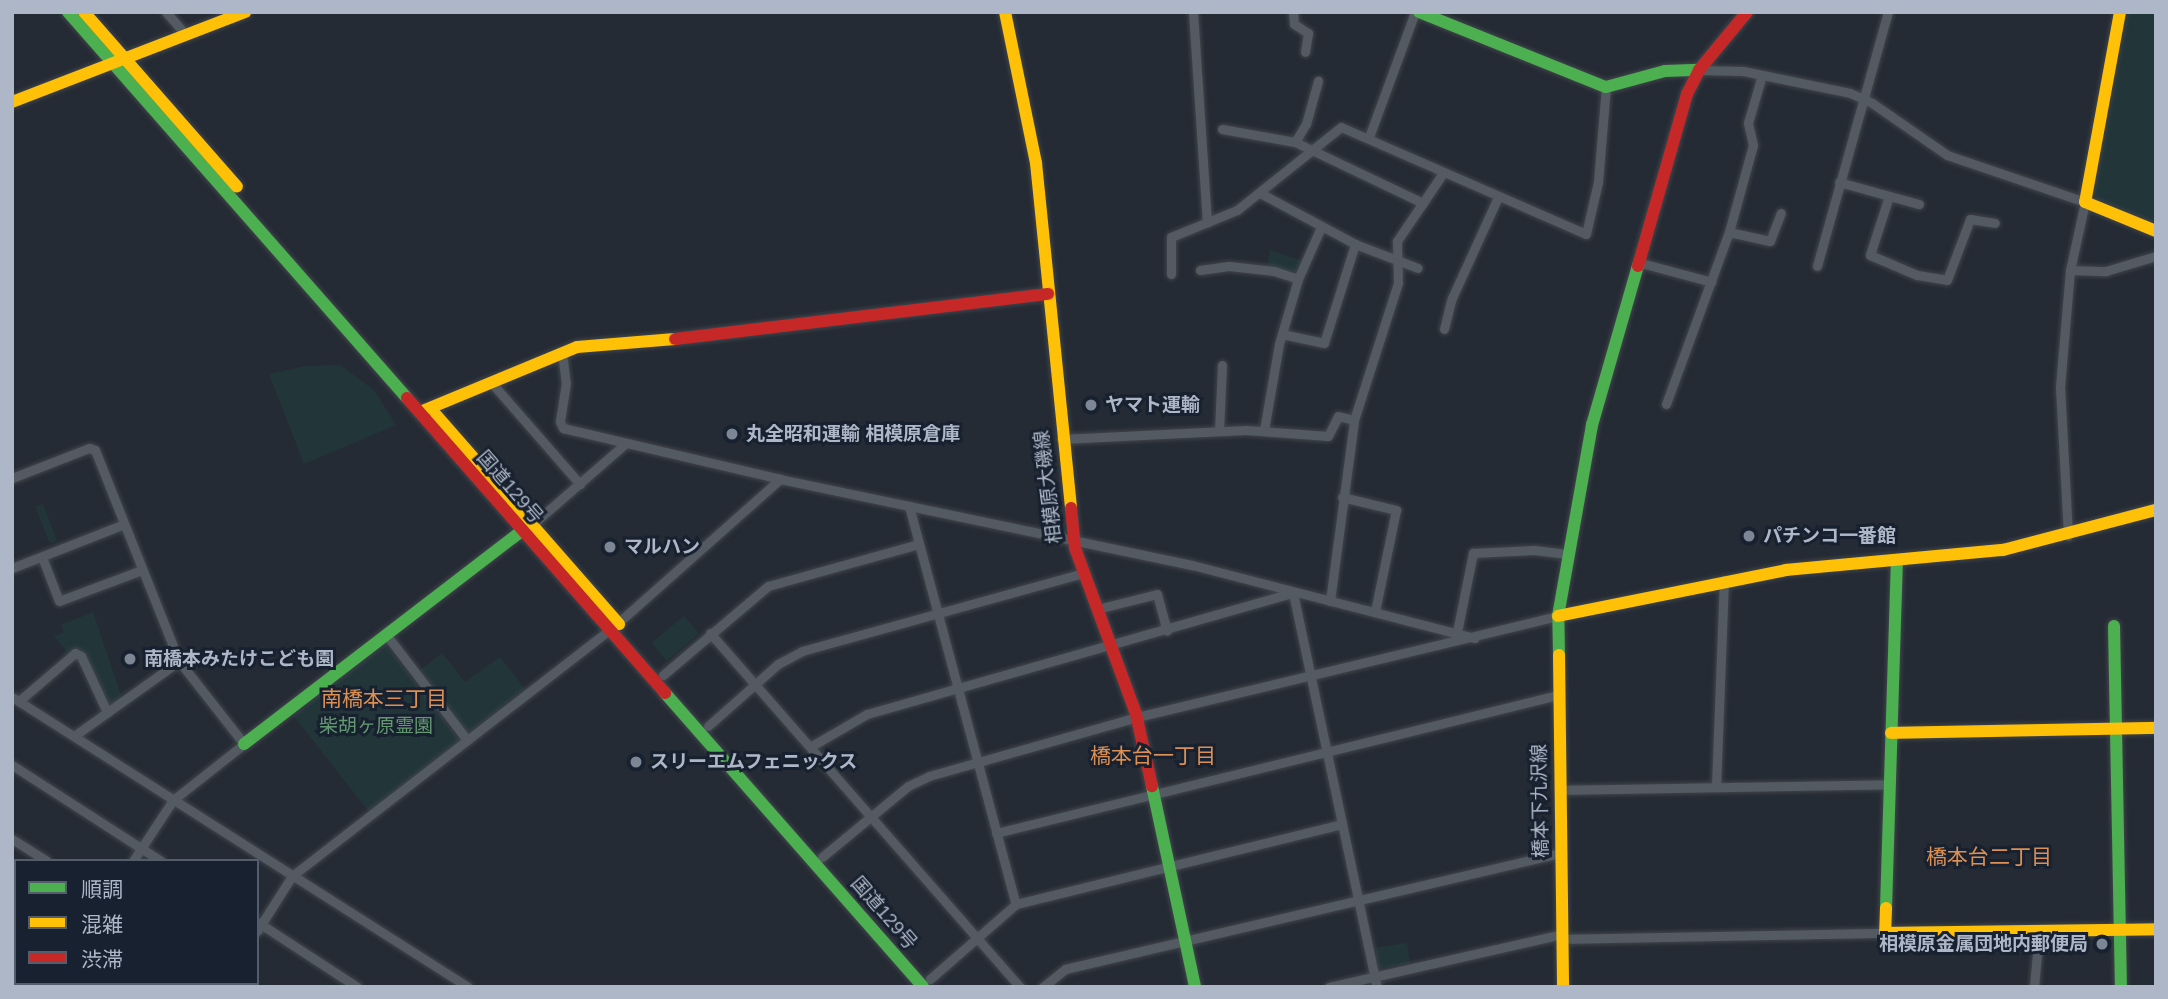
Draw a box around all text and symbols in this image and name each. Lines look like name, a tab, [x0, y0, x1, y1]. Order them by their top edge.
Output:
place label: ヤマト運輸	[1105, 394, 1200, 416]
marker: ヤマト運輸	[1083, 397, 1099, 413]
place label: 丸全昭和運輸 相模原倉庫	[746, 423, 960, 445]
marker: 丸全昭和運輸 相模原倉庫	[724, 426, 740, 442]
street label: 相模原大磯線	[1030, 429, 1066, 545]
street label: 国道129号	[472, 446, 548, 528]
place label: パチンコ一番館	[1763, 525, 1896, 547]
marker: パチンコ一番館	[1741, 528, 1757, 544]
place label: マルハン	[624, 536, 700, 558]
marker: マルハン	[602, 539, 618, 555]
place label: 南橋本みたけこども園	[144, 648, 334, 670]
marker: 南橋本みたけこども園	[122, 651, 138, 667]
district label: 南橋本三丁目	[321, 686, 447, 712]
park label: 柴胡ヶ原霊園	[319, 715, 433, 737]
district label: 橋本台一丁目	[1090, 743, 1216, 769]
street label: 橋本下九沢線	[1528, 744, 1552, 858]
place label: スリーエムフェニックス	[650, 751, 859, 773]
marker: スリーエムフェニックス	[628, 754, 644, 770]
district label: 橋本台二丁目	[1926, 844, 2052, 870]
legend	[14, 859, 259, 985]
street label: 国道129号	[846, 872, 922, 954]
text: 順調	[81, 878, 123, 901]
text: 混雑	[81, 913, 123, 936]
place label: 相模原金属団地内郵便局	[1879, 933, 2088, 955]
marker: 相模原金属団地内郵便局	[2094, 936, 2110, 952]
text: 渋滞	[81, 948, 123, 971]

